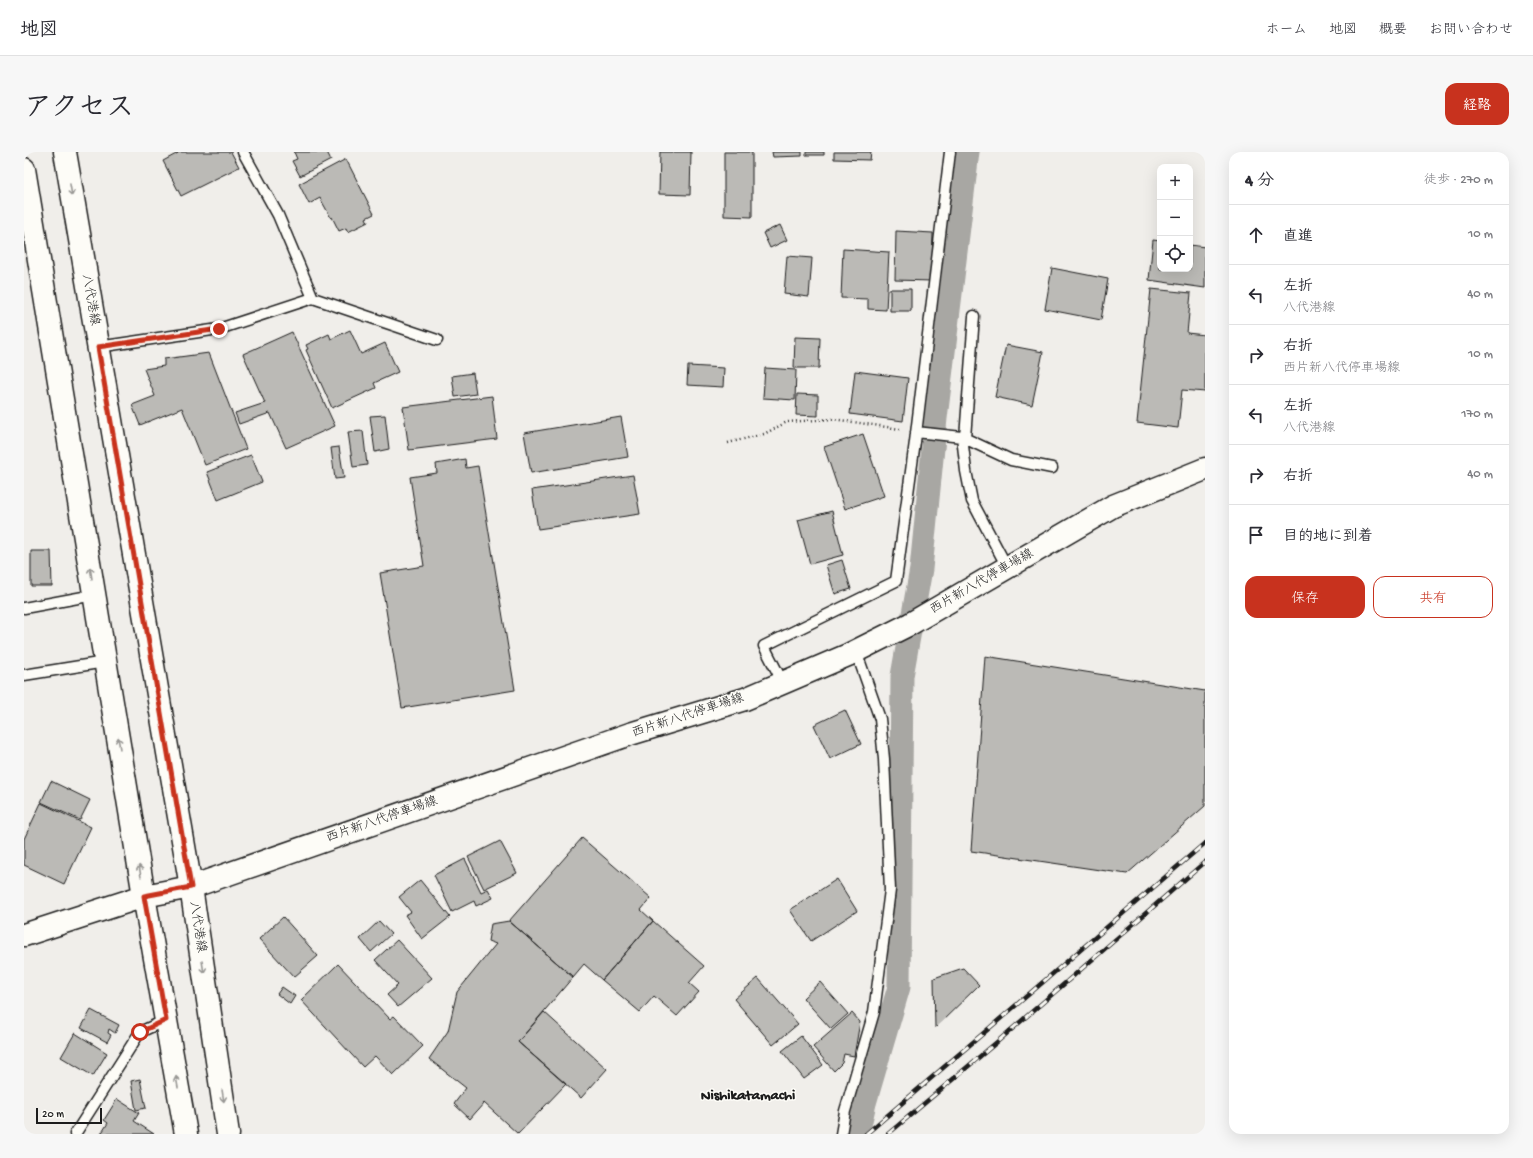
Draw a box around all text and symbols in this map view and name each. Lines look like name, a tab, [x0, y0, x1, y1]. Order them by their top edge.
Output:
text: 地図	[20, 20, 58, 43]
text: ホーム	[1266, 22, 1307, 39]
text: 地図	[1329, 22, 1357, 39]
text: 概要	[1379, 22, 1407, 39]
text: お問い合わせ	[1429, 22, 1513, 39]
button: 経路	[1445, 83, 1509, 125]
text: アクセス	[24, 93, 134, 126]
map controls	[1157, 164, 1193, 272]
button: +	[1157, 164, 1193, 200]
text: 4 分	[1245, 172, 1274, 192]
text: 徒歩 · 270 m	[1424, 173, 1493, 188]
one-way arrow	[67, 184, 75, 197]
button: −	[1157, 200, 1193, 236]
icon: ahead	[1245, 224, 1267, 246]
text: 10 m	[1468, 227, 1493, 242]
text: 直進	[1283, 228, 1313, 246]
button: locate	[1157, 236, 1193, 272]
street label: 八代港線	[78, 273, 103, 328]
text: 左折	[1283, 278, 1313, 296]
icon: left	[1245, 284, 1267, 306]
text: 40 m	[1467, 287, 1493, 302]
text: 八代港線	[1283, 301, 1335, 316]
route end	[210, 320, 228, 338]
text: 右折	[1283, 338, 1313, 356]
icon: right	[1245, 344, 1267, 366]
text: 10 m	[1468, 347, 1493, 362]
text: 西片新八代停車場線	[1283, 361, 1400, 376]
text: 左折	[1283, 398, 1313, 416]
icon: left	[1245, 404, 1267, 426]
text: 170 m	[1461, 407, 1493, 422]
text: 八代港線	[1283, 421, 1335, 436]
icon: right	[1245, 464, 1267, 486]
text: 40 m	[1467, 467, 1493, 482]
text: 右折	[1283, 468, 1313, 486]
icon: arrive	[1245, 524, 1267, 546]
text: 目的地に到着	[1283, 528, 1373, 546]
street label: 西片新八代停車場線	[927, 545, 1037, 618]
one-way arrow	[86, 567, 94, 580]
button: 保存	[1245, 576, 1365, 618]
button: 共有	[1373, 576, 1493, 618]
street label: 西片新八代停車場線	[630, 690, 747, 741]
one-way arrow	[114, 737, 122, 750]
street label: 西片新八代停車場線	[324, 793, 441, 846]
one-way arrow	[135, 865, 143, 878]
street label: 八代港線	[186, 900, 210, 955]
one-way arrow	[199, 960, 207, 973]
route start	[131, 1023, 149, 1041]
one-way arrow	[172, 1076, 180, 1089]
district label: Nishikatamachi	[701, 1087, 795, 1105]
one-way arrow	[219, 1089, 227, 1102]
scale bar	[36, 1106, 102, 1125]
text: 20 m	[42, 1109, 64, 1121]

